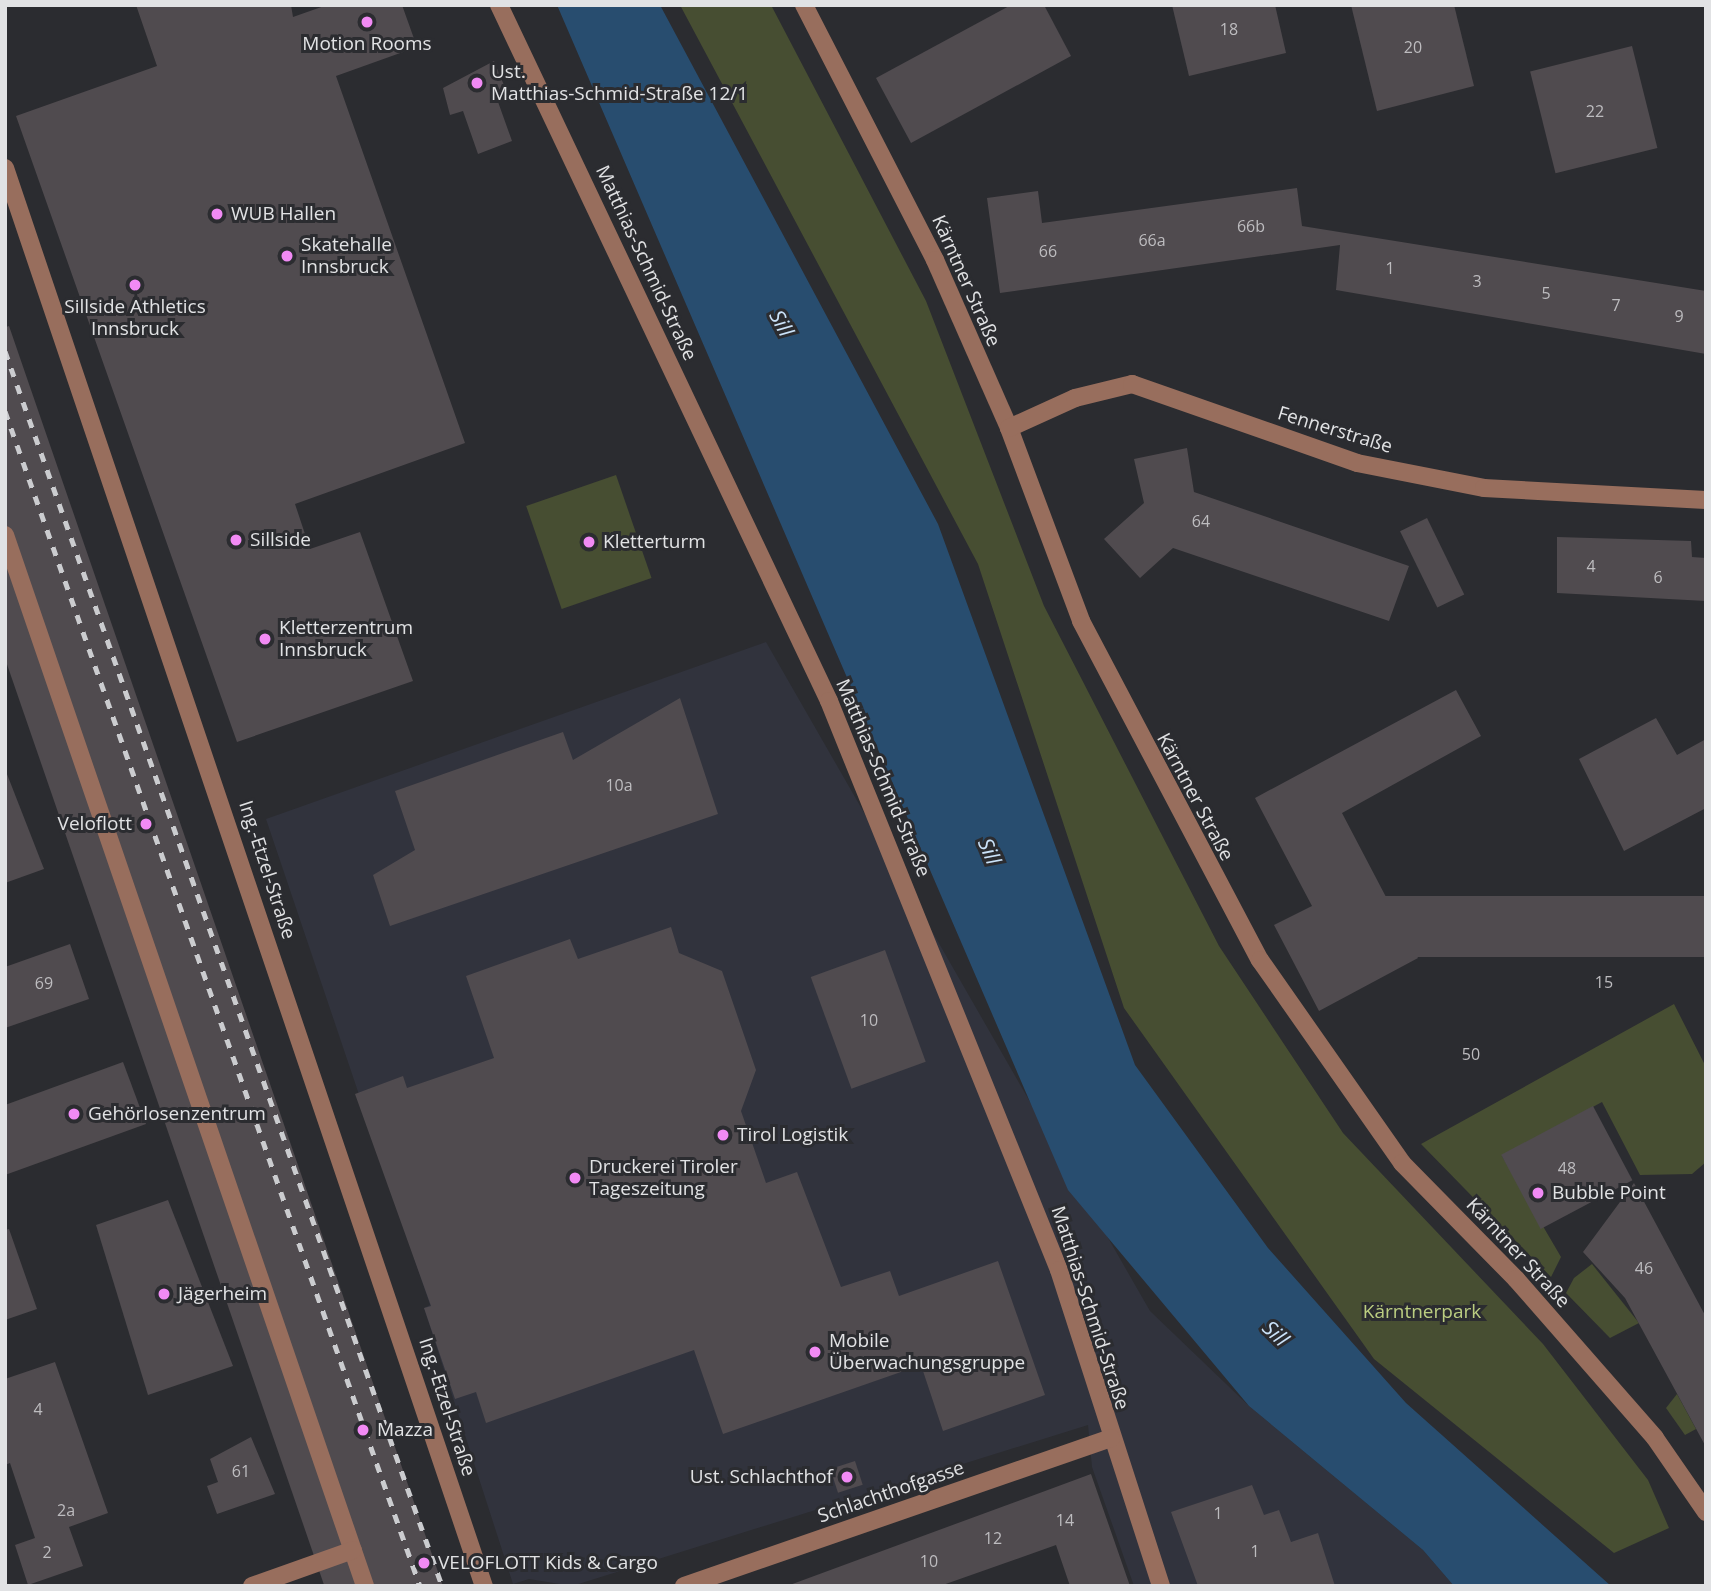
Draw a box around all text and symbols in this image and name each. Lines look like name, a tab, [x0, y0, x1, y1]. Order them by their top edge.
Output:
marker: Motion Rooms	[359, 14, 375, 30]
house number: 18	[1220, 19, 1238, 39]
place label: Motion Rooms	[302, 33, 432, 55]
house number: 20	[1404, 37, 1422, 57]
place label: Ust. Matthias-Schmid-Straße 12/1	[491, 61, 748, 105]
marker: Ust. Matthias-Schmid-Straße 12/1	[469, 75, 485, 91]
house number: 22	[1586, 101, 1604, 121]
street label: Matthias-Schmid-Straße	[591, 162, 701, 364]
place label: WUB Hallen	[231, 203, 336, 225]
marker: WUB Hallen	[209, 206, 225, 222]
street label: Kärntner Straße	[927, 212, 1005, 350]
house number: 66b	[1237, 216, 1265, 236]
house number: 66a	[1138, 230, 1166, 250]
place label: Skatehalle Innsbruck	[301, 234, 392, 278]
house number: 66	[1039, 241, 1057, 261]
marker: Skatehalle Innsbruck	[279, 248, 295, 264]
house number: 1	[1385, 258, 1395, 278]
house number: 3	[1472, 271, 1482, 291]
marker: Sillside Athletics Innsbruck	[127, 277, 143, 293]
house number: 5	[1541, 283, 1551, 303]
house number: 7	[1611, 295, 1621, 315]
place label: Sillside Athletics Innsbruck	[64, 296, 206, 340]
water label: Sill	[765, 305, 799, 341]
house number: 9	[1674, 306, 1684, 326]
street label: Fennerstraße	[1275, 402, 1395, 458]
house number: 64	[1192, 511, 1210, 531]
place label: Sillside	[250, 529, 311, 551]
place label: Kletterturm	[603, 531, 706, 553]
marker: Sillside	[228, 532, 244, 548]
marker: Kletterturm	[581, 534, 597, 550]
house number: 4	[1586, 556, 1596, 576]
house number: 6	[1653, 567, 1663, 587]
place label: Kletterzentrum Innsbruck	[279, 617, 413, 661]
marker: Kletterzentrum Innsbruck	[257, 631, 273, 647]
street label: Matthias-Schmid-Straße	[831, 676, 935, 880]
street label: Kärntner Straße	[1152, 729, 1238, 865]
house number: 10a	[605, 775, 633, 795]
street label: Ing.-Etzel-Straße	[234, 798, 300, 942]
place label: Veloflott	[58, 813, 132, 835]
marker: Veloflott	[138, 816, 154, 832]
water label: Sill	[973, 834, 1007, 868]
house number: 15	[1595, 972, 1613, 992]
house number: 69	[35, 973, 53, 993]
house number: 10	[860, 1010, 878, 1030]
house number: 50	[1462, 1044, 1480, 1064]
place label: Gehörlosenzentrum	[88, 1103, 266, 1125]
marker: Gehörlosenzentrum	[66, 1106, 82, 1122]
place label: Tirol Logistik	[737, 1124, 848, 1146]
marker: Tirol Logistik	[715, 1127, 731, 1143]
place label: Druckerei Tiroler Tageszeitung	[589, 1156, 738, 1200]
house number: 48	[1558, 1158, 1576, 1178]
marker: Druckerei Tiroler Tageszeitung	[567, 1170, 583, 1186]
place label: Bubble Point	[1552, 1182, 1666, 1204]
marker: Bubble Point	[1530, 1185, 1546, 1201]
street label: Kärntner Straße	[1461, 1194, 1575, 1312]
street label: Matthias-Schmid-Straße	[1046, 1203, 1134, 1413]
house number: 46	[1635, 1258, 1653, 1278]
place label: Jägerheim	[178, 1283, 267, 1305]
marker: Jägerheim	[156, 1286, 172, 1302]
park label: Kärntnerpark	[1363, 1301, 1481, 1323]
water label: Sill	[1258, 1315, 1294, 1351]
place label: Mobile Überwachungsgruppe	[829, 1330, 1025, 1374]
street label: Ing.-Etzel-Straße	[414, 1335, 480, 1479]
marker: Mobile Überwachungsgruppe	[807, 1344, 823, 1360]
house number: 4	[33, 1399, 43, 1419]
place label: Mazza	[377, 1419, 433, 1441]
marker: Mazza	[355, 1422, 371, 1438]
street label: Schlachthofgasse	[815, 1456, 967, 1528]
house number: 61	[232, 1461, 250, 1481]
place label: Ust. Schlachthof	[690, 1466, 833, 1488]
marker: Ust. Schlachthof	[839, 1469, 855, 1485]
house number: 2a	[57, 1500, 75, 1520]
house number: 1	[1213, 1503, 1223, 1523]
house number: 14	[1056, 1510, 1074, 1530]
house number: 12	[984, 1528, 1002, 1548]
house number: 1	[1250, 1541, 1260, 1561]
house number: 2	[42, 1542, 52, 1562]
house number: 10	[920, 1551, 938, 1571]
place label: VELOFLOTT Kids & Cargo	[438, 1552, 658, 1574]
marker: VELOFLOTT Kids & Cargo	[416, 1555, 432, 1571]

